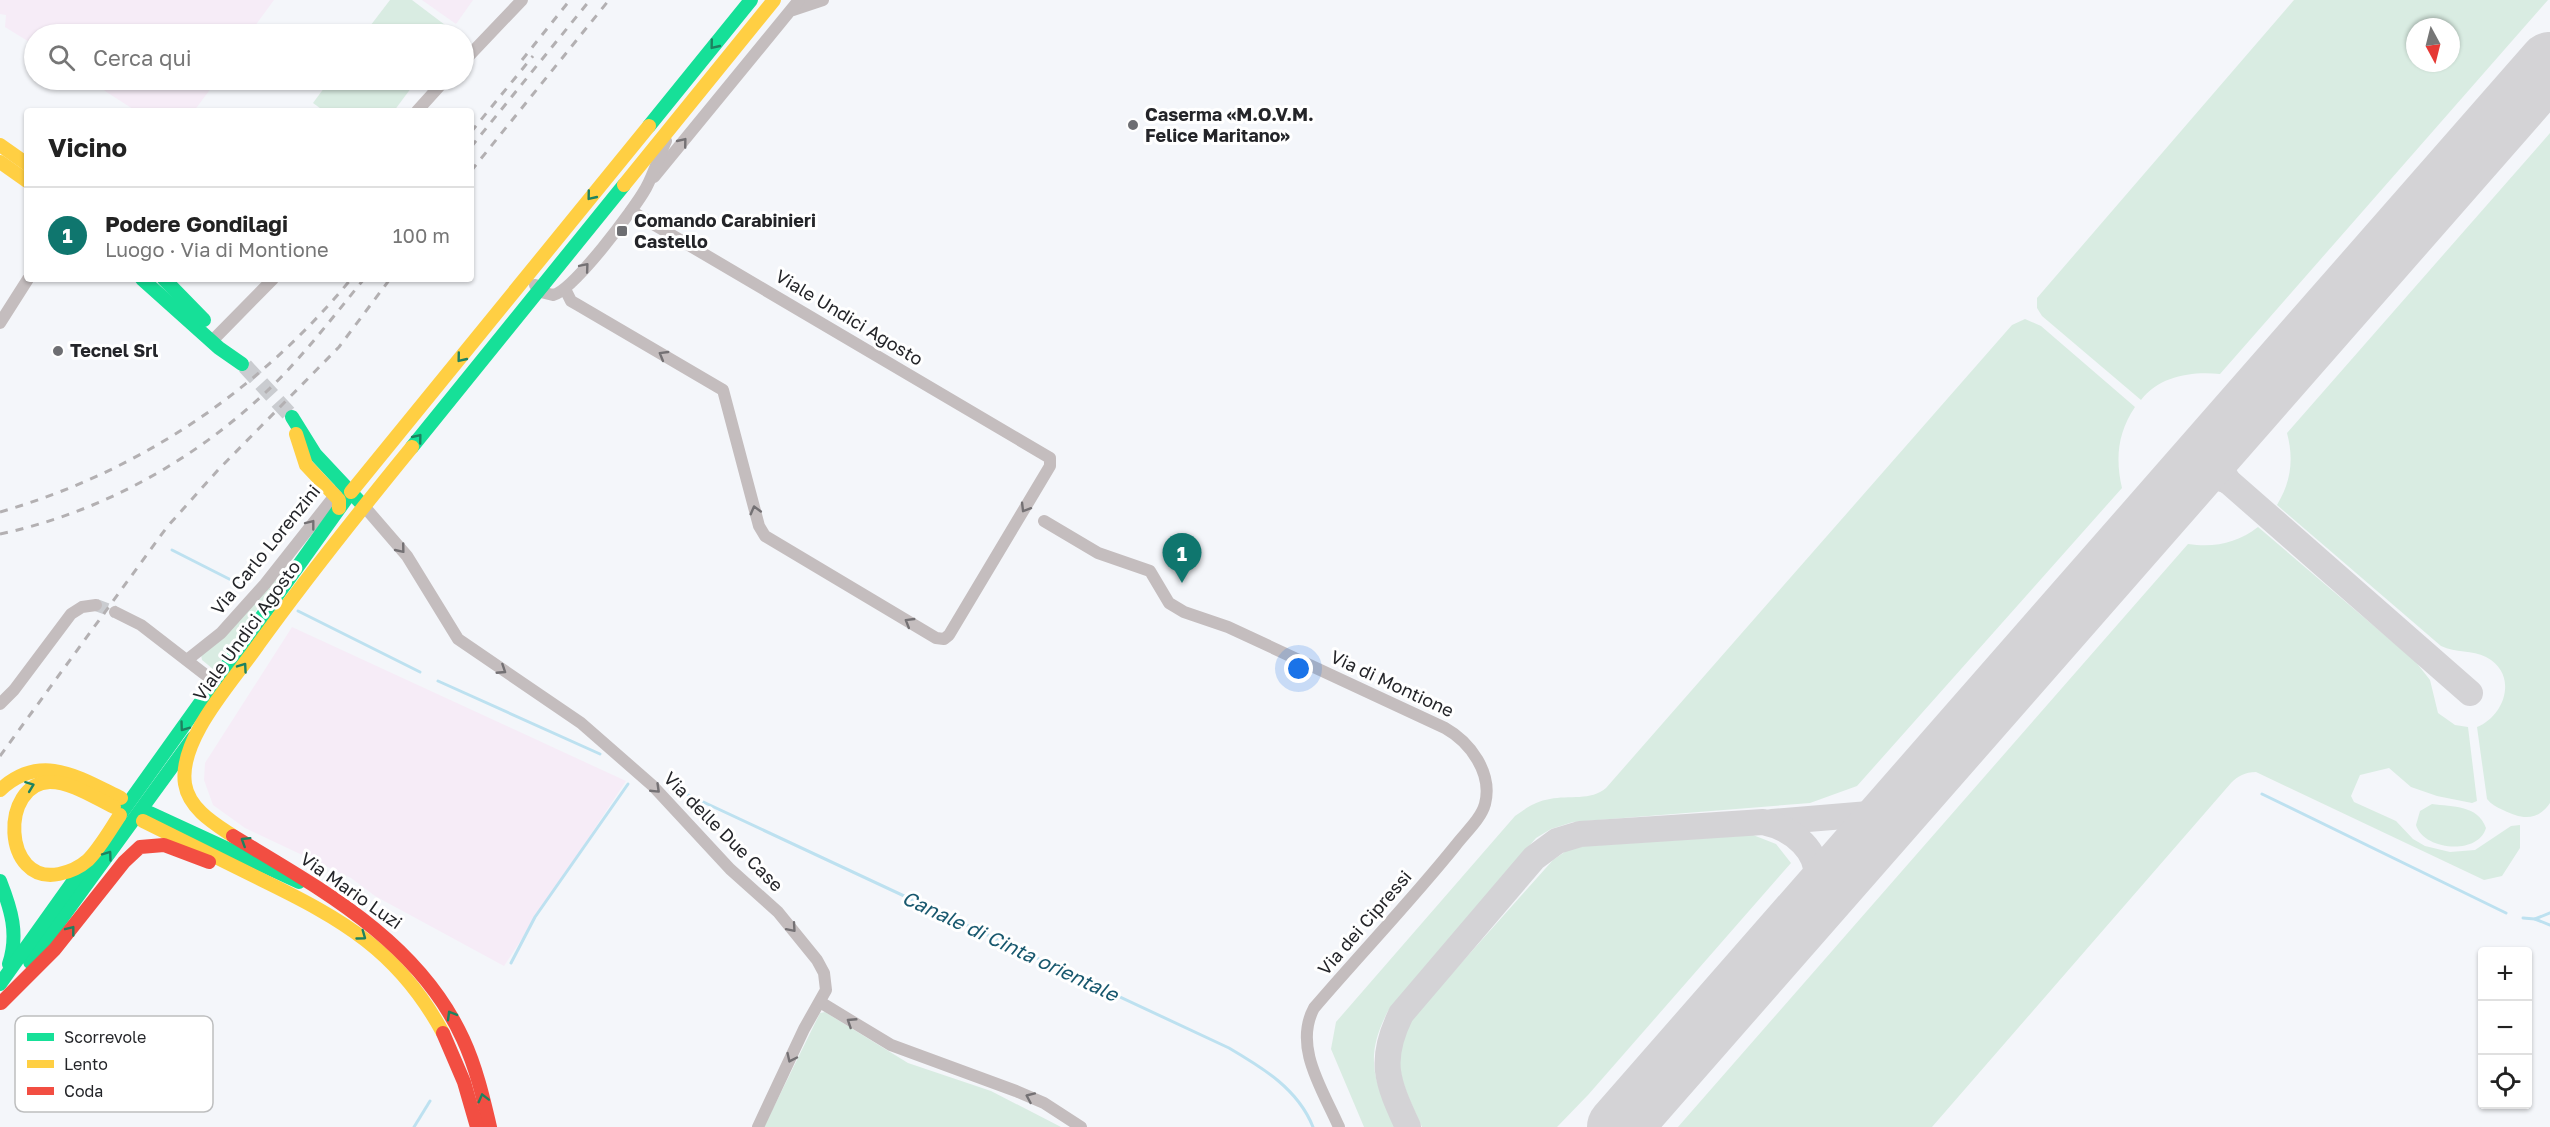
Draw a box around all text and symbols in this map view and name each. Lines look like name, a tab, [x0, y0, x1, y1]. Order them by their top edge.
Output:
north arrow	[2406, 18, 2460, 72]
search box	[24, 24, 474, 90]
one-way arrow	[711, 38, 722, 49]
icon: search	[45, 41, 78, 74]
text: Cerca qui	[93, 44, 192, 71]
place label: Caserma «M.O.V.M. Felice Maritano»	[1145, 103, 1314, 146]
marker: Caserma «M.O.V.M. Felice Maritano»	[1126, 118, 1140, 132]
text: Vicino	[48, 132, 127, 163]
one-way arrow	[676, 138, 687, 149]
one-way arrow	[587, 190, 598, 201]
place label: Comando Carabinieri Castello	[634, 209, 816, 252]
text: Podere Gondilagi	[105, 210, 288, 237]
text: 1	[62, 223, 73, 247]
text: 100 m	[393, 223, 450, 247]
marker: Comando Carabinieri Castello	[615, 224, 629, 238]
text: Luogo · Via di Montione	[105, 237, 329, 261]
one-way arrow	[578, 263, 589, 274]
street label: Viale Undici Agosto	[772, 264, 927, 370]
place label: Tecnel Srl	[70, 339, 158, 361]
marker: Tecnel Srl	[51, 344, 65, 358]
one-way arrow	[659, 350, 669, 362]
one-way arrow	[457, 351, 468, 362]
one-way arrow	[411, 434, 422, 445]
street label: Via Carlo Lorenzini	[206, 480, 324, 619]
one-way arrow	[1021, 502, 1032, 512]
one-way arrow	[750, 506, 763, 516]
one-way arrow	[304, 520, 315, 531]
pin: 1	[1162, 534, 1202, 583]
one-way arrow	[394, 542, 405, 553]
street label: Viale Undici Agosto	[188, 556, 304, 705]
one-way arrow	[905, 617, 915, 629]
street label: Via di Montione	[1327, 645, 1458, 721]
your location	[1284, 654, 1313, 683]
one-way arrow	[236, 663, 247, 674]
one-way arrow	[495, 663, 506, 674]
one-way arrow	[180, 721, 191, 732]
street label: Via delle Due Case	[659, 767, 788, 896]
one-way arrow	[25, 781, 35, 794]
one-way arrow	[649, 782, 660, 793]
one-way arrow	[241, 837, 251, 849]
street label: Via Mario Luzi	[296, 847, 407, 933]
one-way arrow	[101, 850, 112, 861]
street label: Via dei Cipressi	[1313, 865, 1416, 979]
water label: Canale di Cinta orientale	[899, 885, 1123, 1006]
one-way arrow	[785, 922, 796, 932]
one-way arrow	[63, 926, 74, 937]
one-way arrow	[356, 929, 367, 940]
map controls	[2478, 947, 2532, 1109]
button: +	[2478, 947, 2532, 1001]
button: −	[2478, 1001, 2532, 1055]
one-way arrow	[447, 1011, 458, 1021]
legend	[15, 1016, 213, 1112]
one-way arrow	[847, 1018, 858, 1029]
text: Scorrevole	[64, 1027, 146, 1047]
one-way arrow	[786, 1051, 798, 1062]
text: Lento	[64, 1054, 108, 1074]
button: locate	[2478, 1055, 2532, 1109]
text: Coda	[64, 1081, 103, 1101]
one-way arrow	[1026, 1092, 1037, 1104]
one-way arrow	[478, 1093, 490, 1104]

